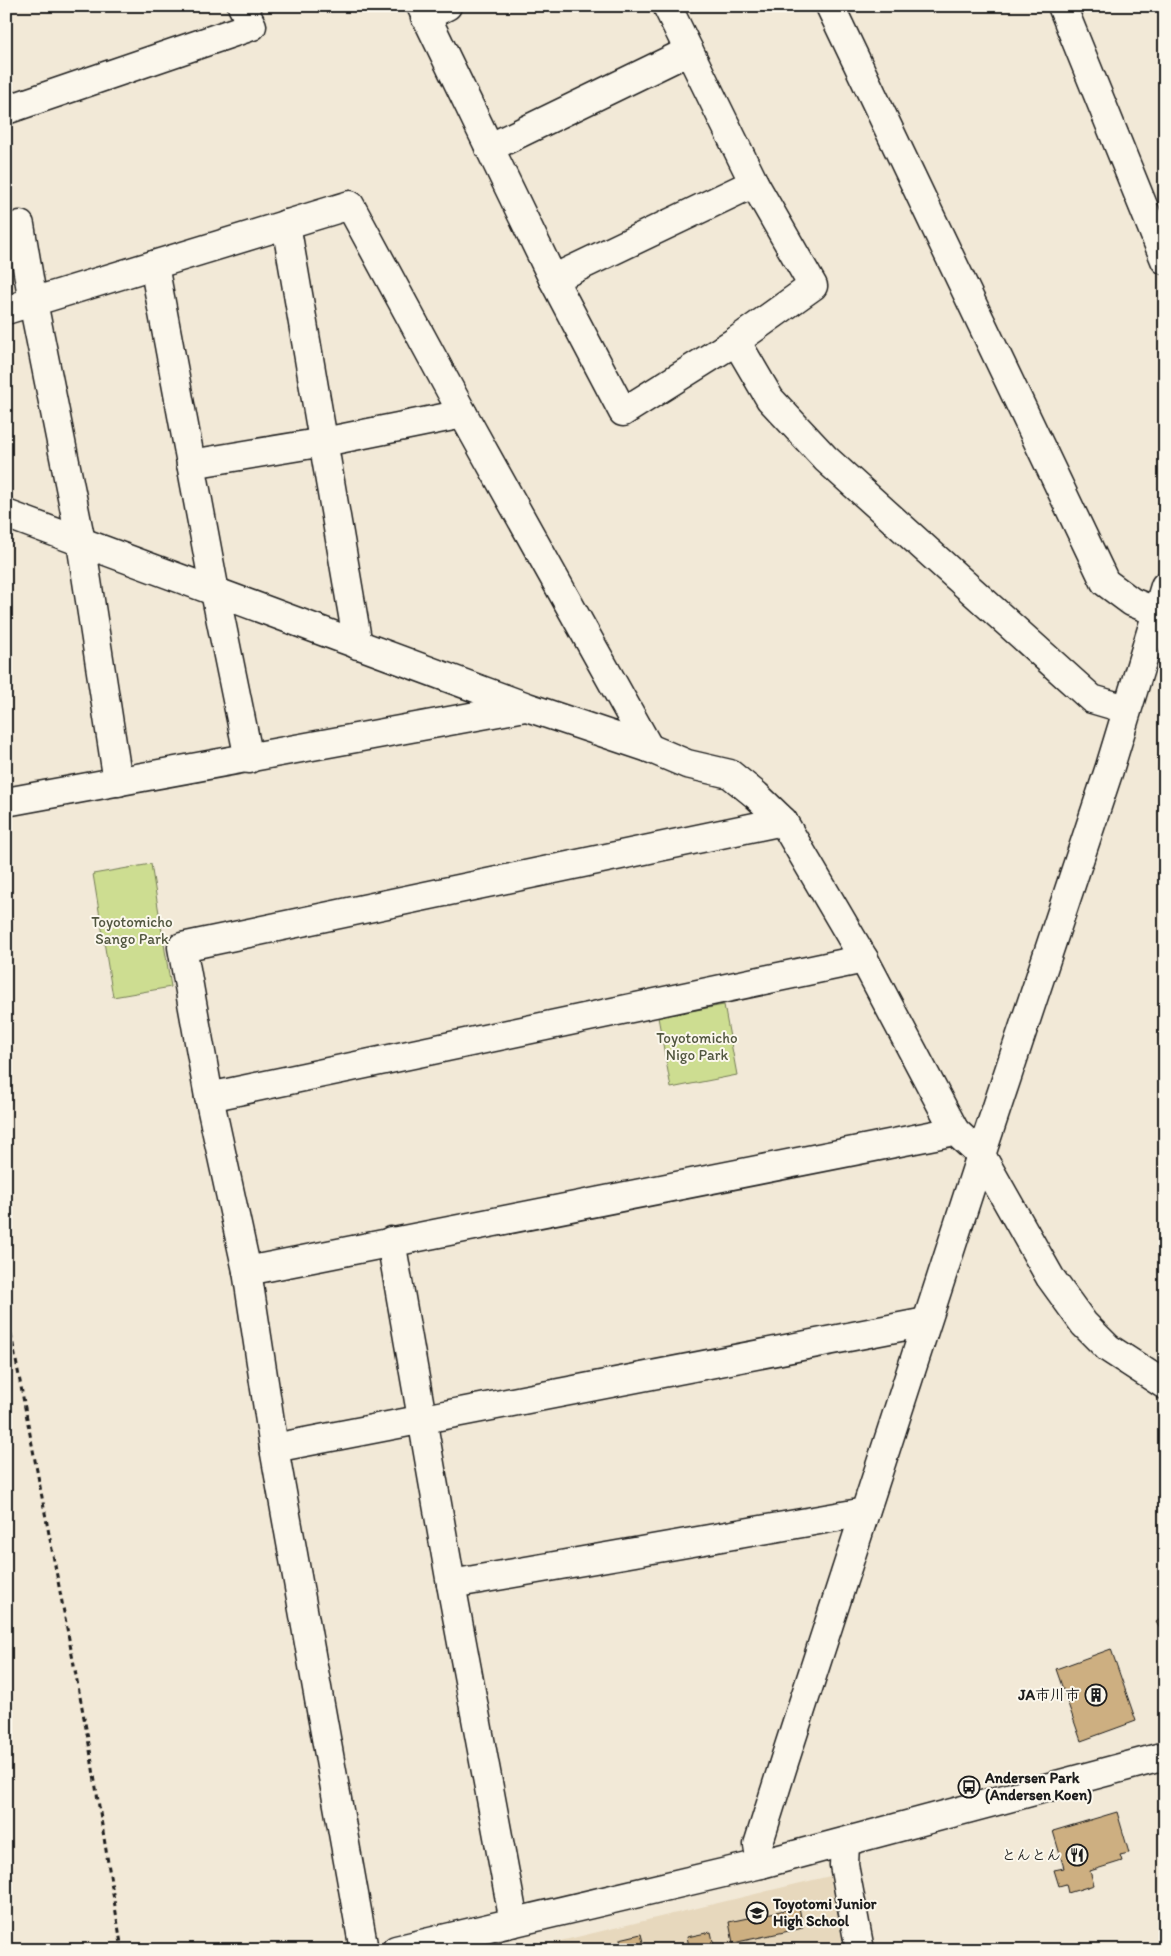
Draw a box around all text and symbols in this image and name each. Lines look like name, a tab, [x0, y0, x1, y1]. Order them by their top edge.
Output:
park label: Toyotomicho Sango Park	[91, 913, 173, 948]
park label: Toyotomicho Nigo Park	[656, 1029, 738, 1064]
building icon: JA市川市	[1084, 1683, 1108, 1707]
place label: JA市川市	[1017, 1686, 1080, 1704]
place label: Andersen Park (Andersen Koen)	[984, 1769, 1092, 1805]
bus stop icon: Andersen Park (Andersen Koen)	[957, 1775, 981, 1799]
restaurant icon: とんとん	[1065, 1843, 1089, 1867]
place label: とんとん	[1001, 1846, 1061, 1864]
place label: Toyotomi Junior High School	[772, 1895, 877, 1931]
school or university icon: Toyotomi Junior High School	[745, 1901, 769, 1925]

